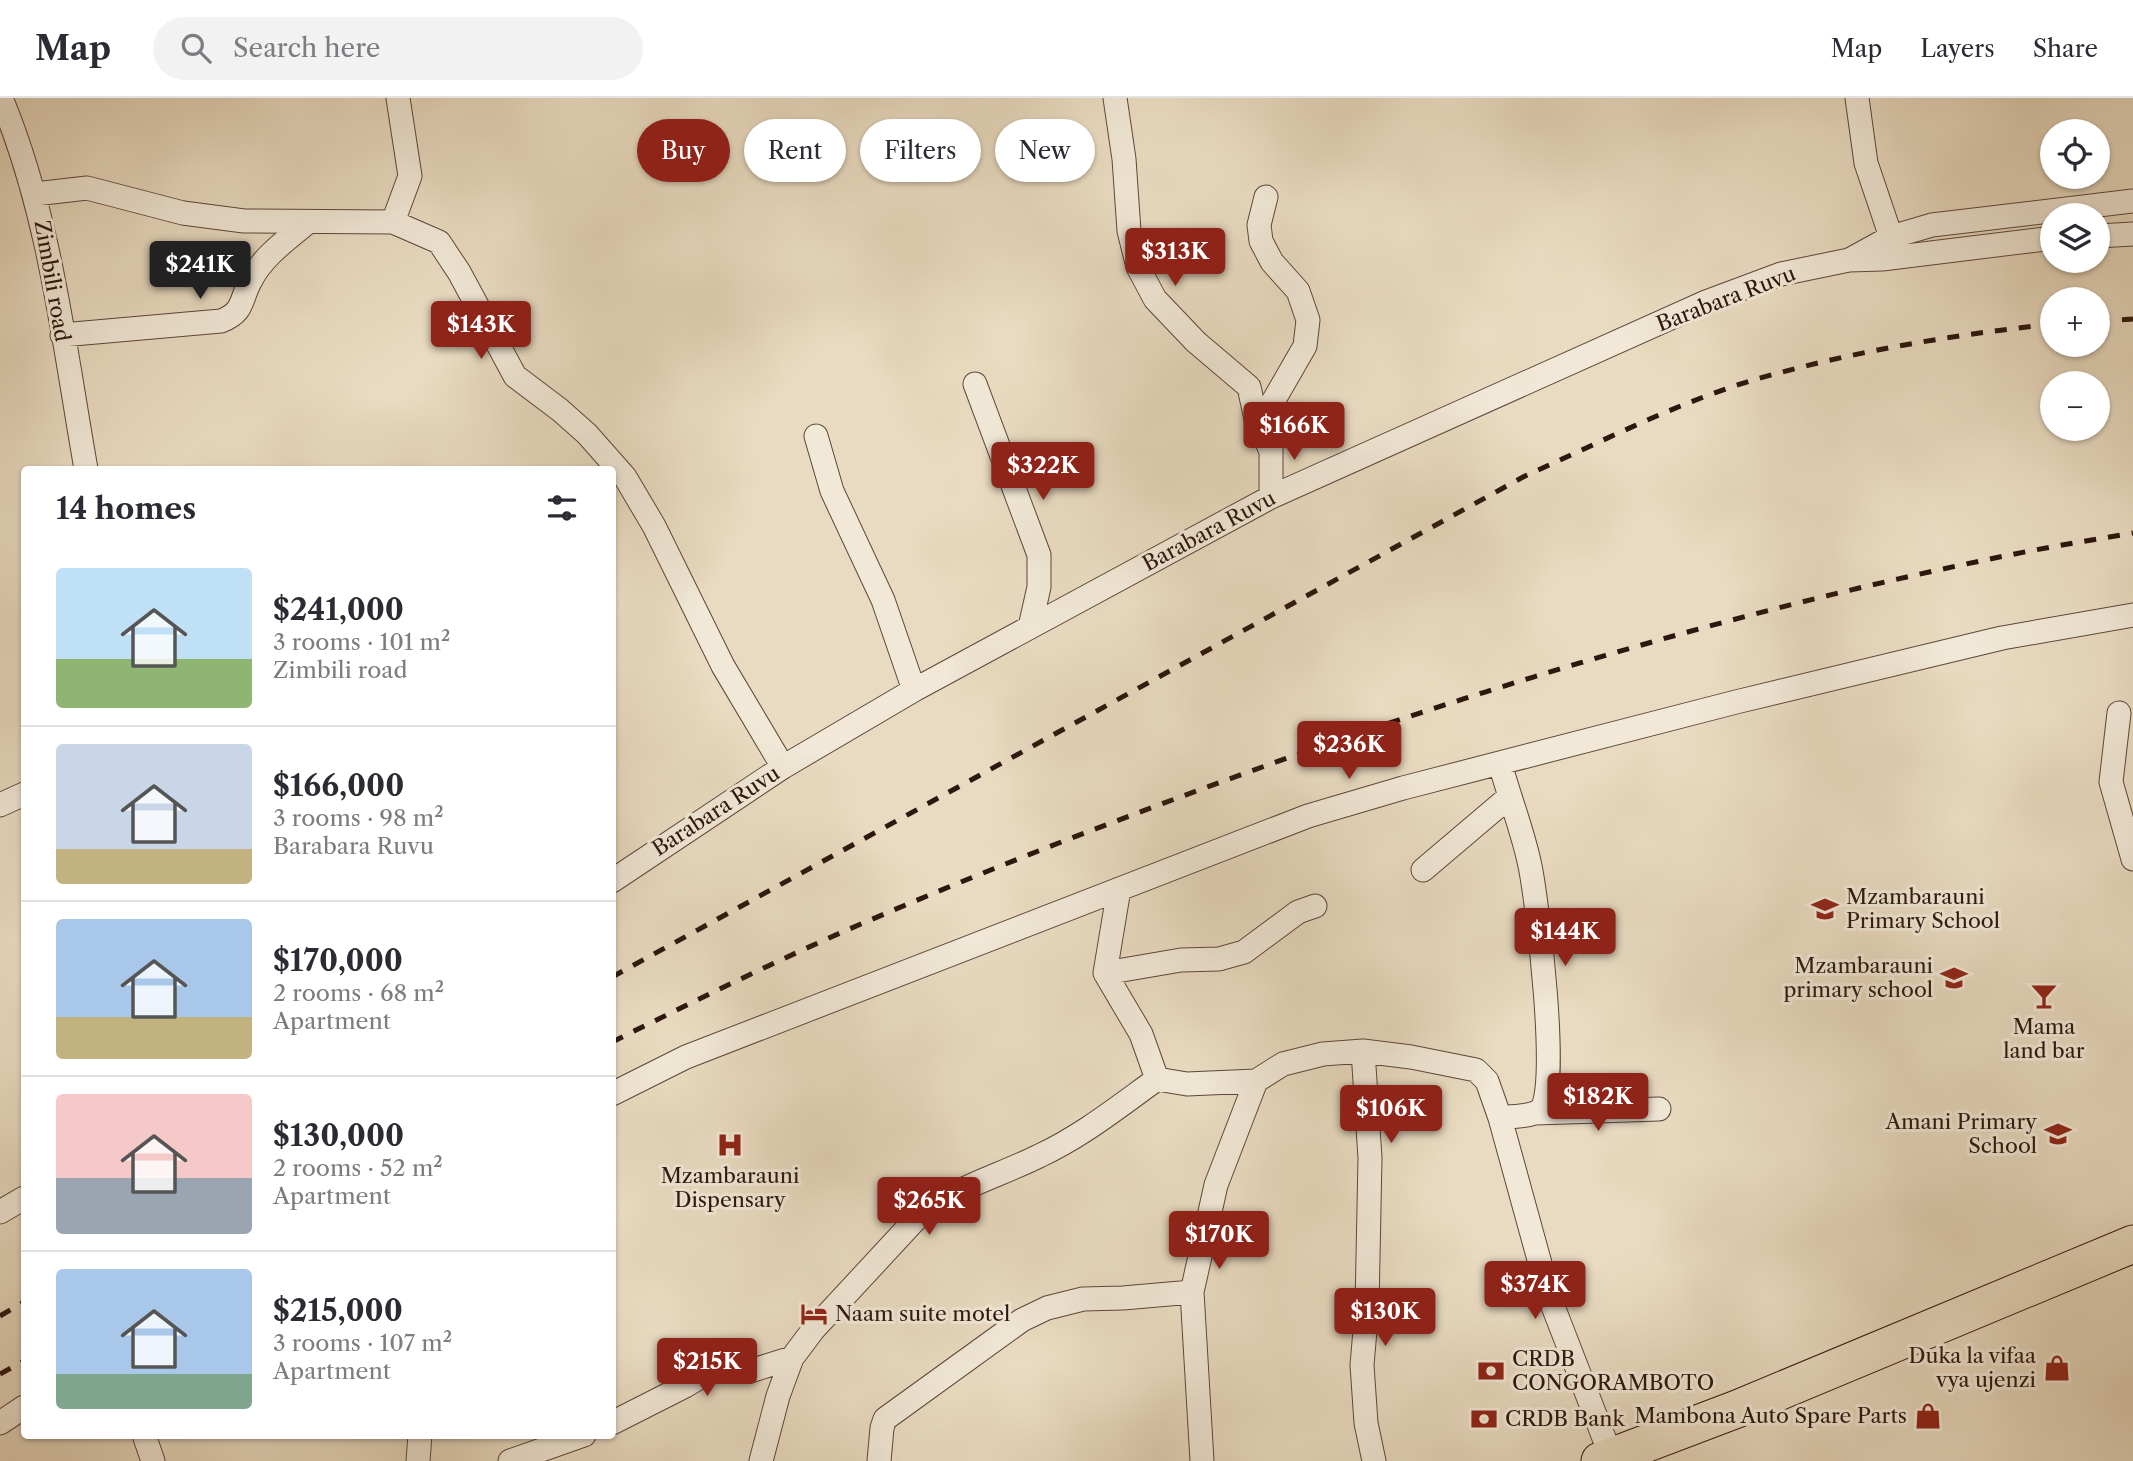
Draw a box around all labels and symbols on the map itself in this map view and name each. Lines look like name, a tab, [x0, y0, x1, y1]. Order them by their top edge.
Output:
street label: Zimbili road	[30, 218, 75, 344]
pin: $313K	[1126, 228, 1224, 288]
pin: $241K	[151, 242, 249, 301]
street label: Barabara Ruvu	[1653, 261, 1799, 337]
pin: $143K	[432, 302, 530, 361]
pin: $166K	[1245, 402, 1343, 462]
pin: $322K	[994, 442, 1092, 502]
street label: Barabara Ruvu	[1138, 485, 1280, 576]
pin: $236K	[1300, 722, 1398, 781]
street label: Barabara Ruvu	[647, 760, 784, 861]
place label: Mzambarauni Primary School	[1846, 884, 2000, 933]
school or university icon: Mzambarauni Primary School	[1810, 894, 1840, 924]
pin: $144K	[1516, 908, 1614, 968]
place label: Mzambarauni primary school	[1783, 953, 1933, 1002]
school or university icon: Mzambarauni primary school	[1939, 963, 1969, 993]
bar icon: Mama land bar	[2029, 981, 2059, 1011]
place label: Mama land bar	[2003, 1014, 2085, 1063]
pin: $182K	[1549, 1074, 1647, 1133]
pin: $106K	[1342, 1086, 1440, 1145]
place label: Amani Primary School	[1884, 1109, 2037, 1158]
school or university icon: Amani Primary School	[2043, 1119, 2073, 1149]
hospital icon: Mzambarauni Dispensary	[715, 1130, 745, 1160]
place label: Mzambarauni Dispensary	[661, 1163, 799, 1212]
pin: $265K	[880, 1178, 978, 1237]
pin: $170K	[1170, 1212, 1268, 1271]
pin: $374K	[1486, 1262, 1584, 1321]
pin: $130K	[1336, 1288, 1434, 1348]
hotel icon: Naam suite motel	[799, 1299, 829, 1329]
place label: Naam suite motel	[835, 1301, 1010, 1326]
pin: $215K	[658, 1338, 756, 1398]
place label: Duka la vifaa vya ujenzi	[1909, 1343, 2037, 1392]
place label: CRDB CONGORAMBOTO	[1512, 1346, 1714, 1395]
shop icon: Duka la vifaa vya ujenzi	[2042, 1353, 2072, 1383]
bank icon: CRDB CONGORAMBOTO	[1476, 1356, 1506, 1386]
shop icon: Mambona Auto Spare Parts	[1913, 1401, 1943, 1431]
place label: Mambona Auto Spare Parts	[1634, 1403, 1907, 1428]
bank icon: CRDB Bank	[1469, 1404, 1499, 1434]
place label: CRDB Bank	[1505, 1406, 1625, 1431]

